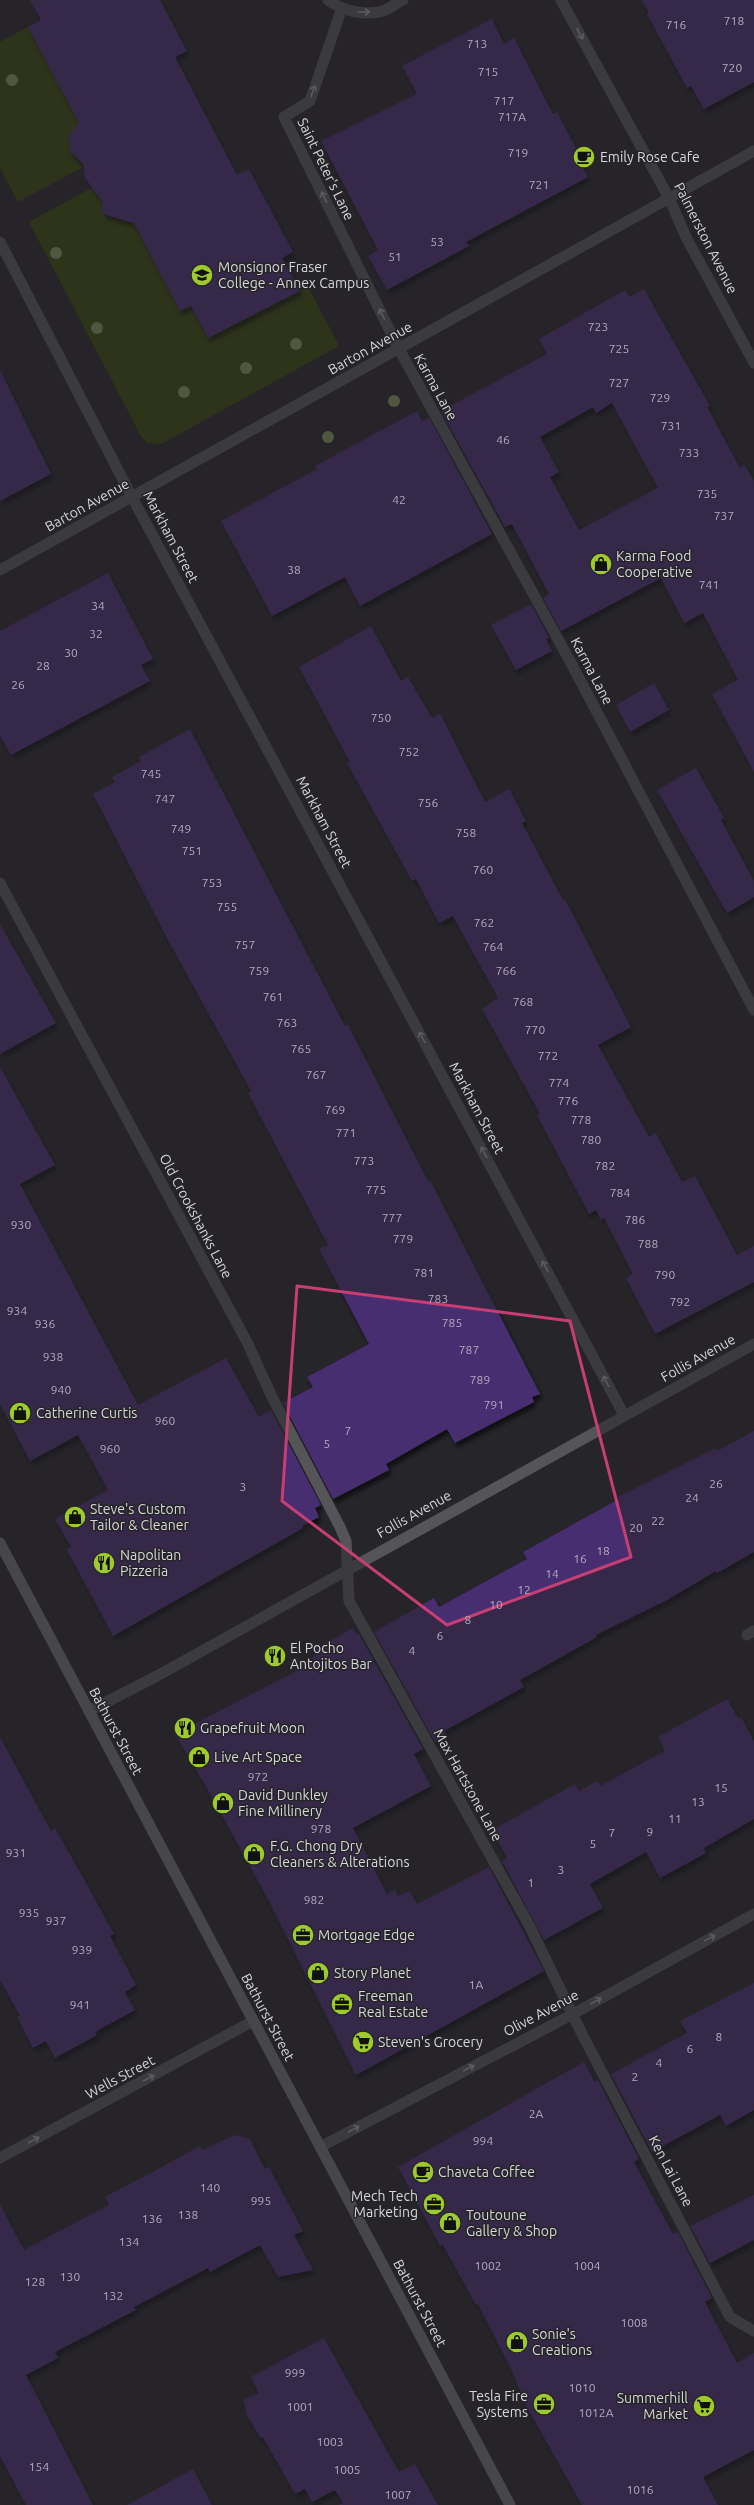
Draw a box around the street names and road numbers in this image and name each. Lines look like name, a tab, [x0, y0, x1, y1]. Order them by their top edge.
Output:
street label: Saint Peter's Lane	[294, 115, 358, 223]
street label: Palmerston Avenue	[671, 180, 741, 296]
street label: Barton Avenue	[325, 318, 415, 378]
street label: Karma Lane	[411, 351, 461, 423]
street label: Barton Avenue	[42, 475, 132, 535]
street label: Markham Street	[140, 489, 202, 586]
street label: Karma Lane	[568, 635, 616, 707]
street label: Markham Street	[293, 774, 355, 871]
street label: Markham Street	[446, 1060, 508, 1157]
street label: Old Crookshanks Lane	[156, 1151, 236, 1281]
street label: Follis Avenue	[658, 1331, 738, 1385]
street label: Follis Avenue	[374, 1487, 454, 1541]
street label: Bathurst Street	[86, 1685, 146, 1778]
street label: Max Hartstone Lane	[430, 1726, 506, 1844]
street label: Bathurst Street	[238, 1971, 298, 2064]
street label: Olive Avenue	[501, 1986, 581, 2040]
street label: Wells Street	[83, 2052, 158, 2102]
street label: Ken Lai Lane	[646, 2133, 696, 2209]
street label: Bathurst Street	[390, 2257, 450, 2350]

